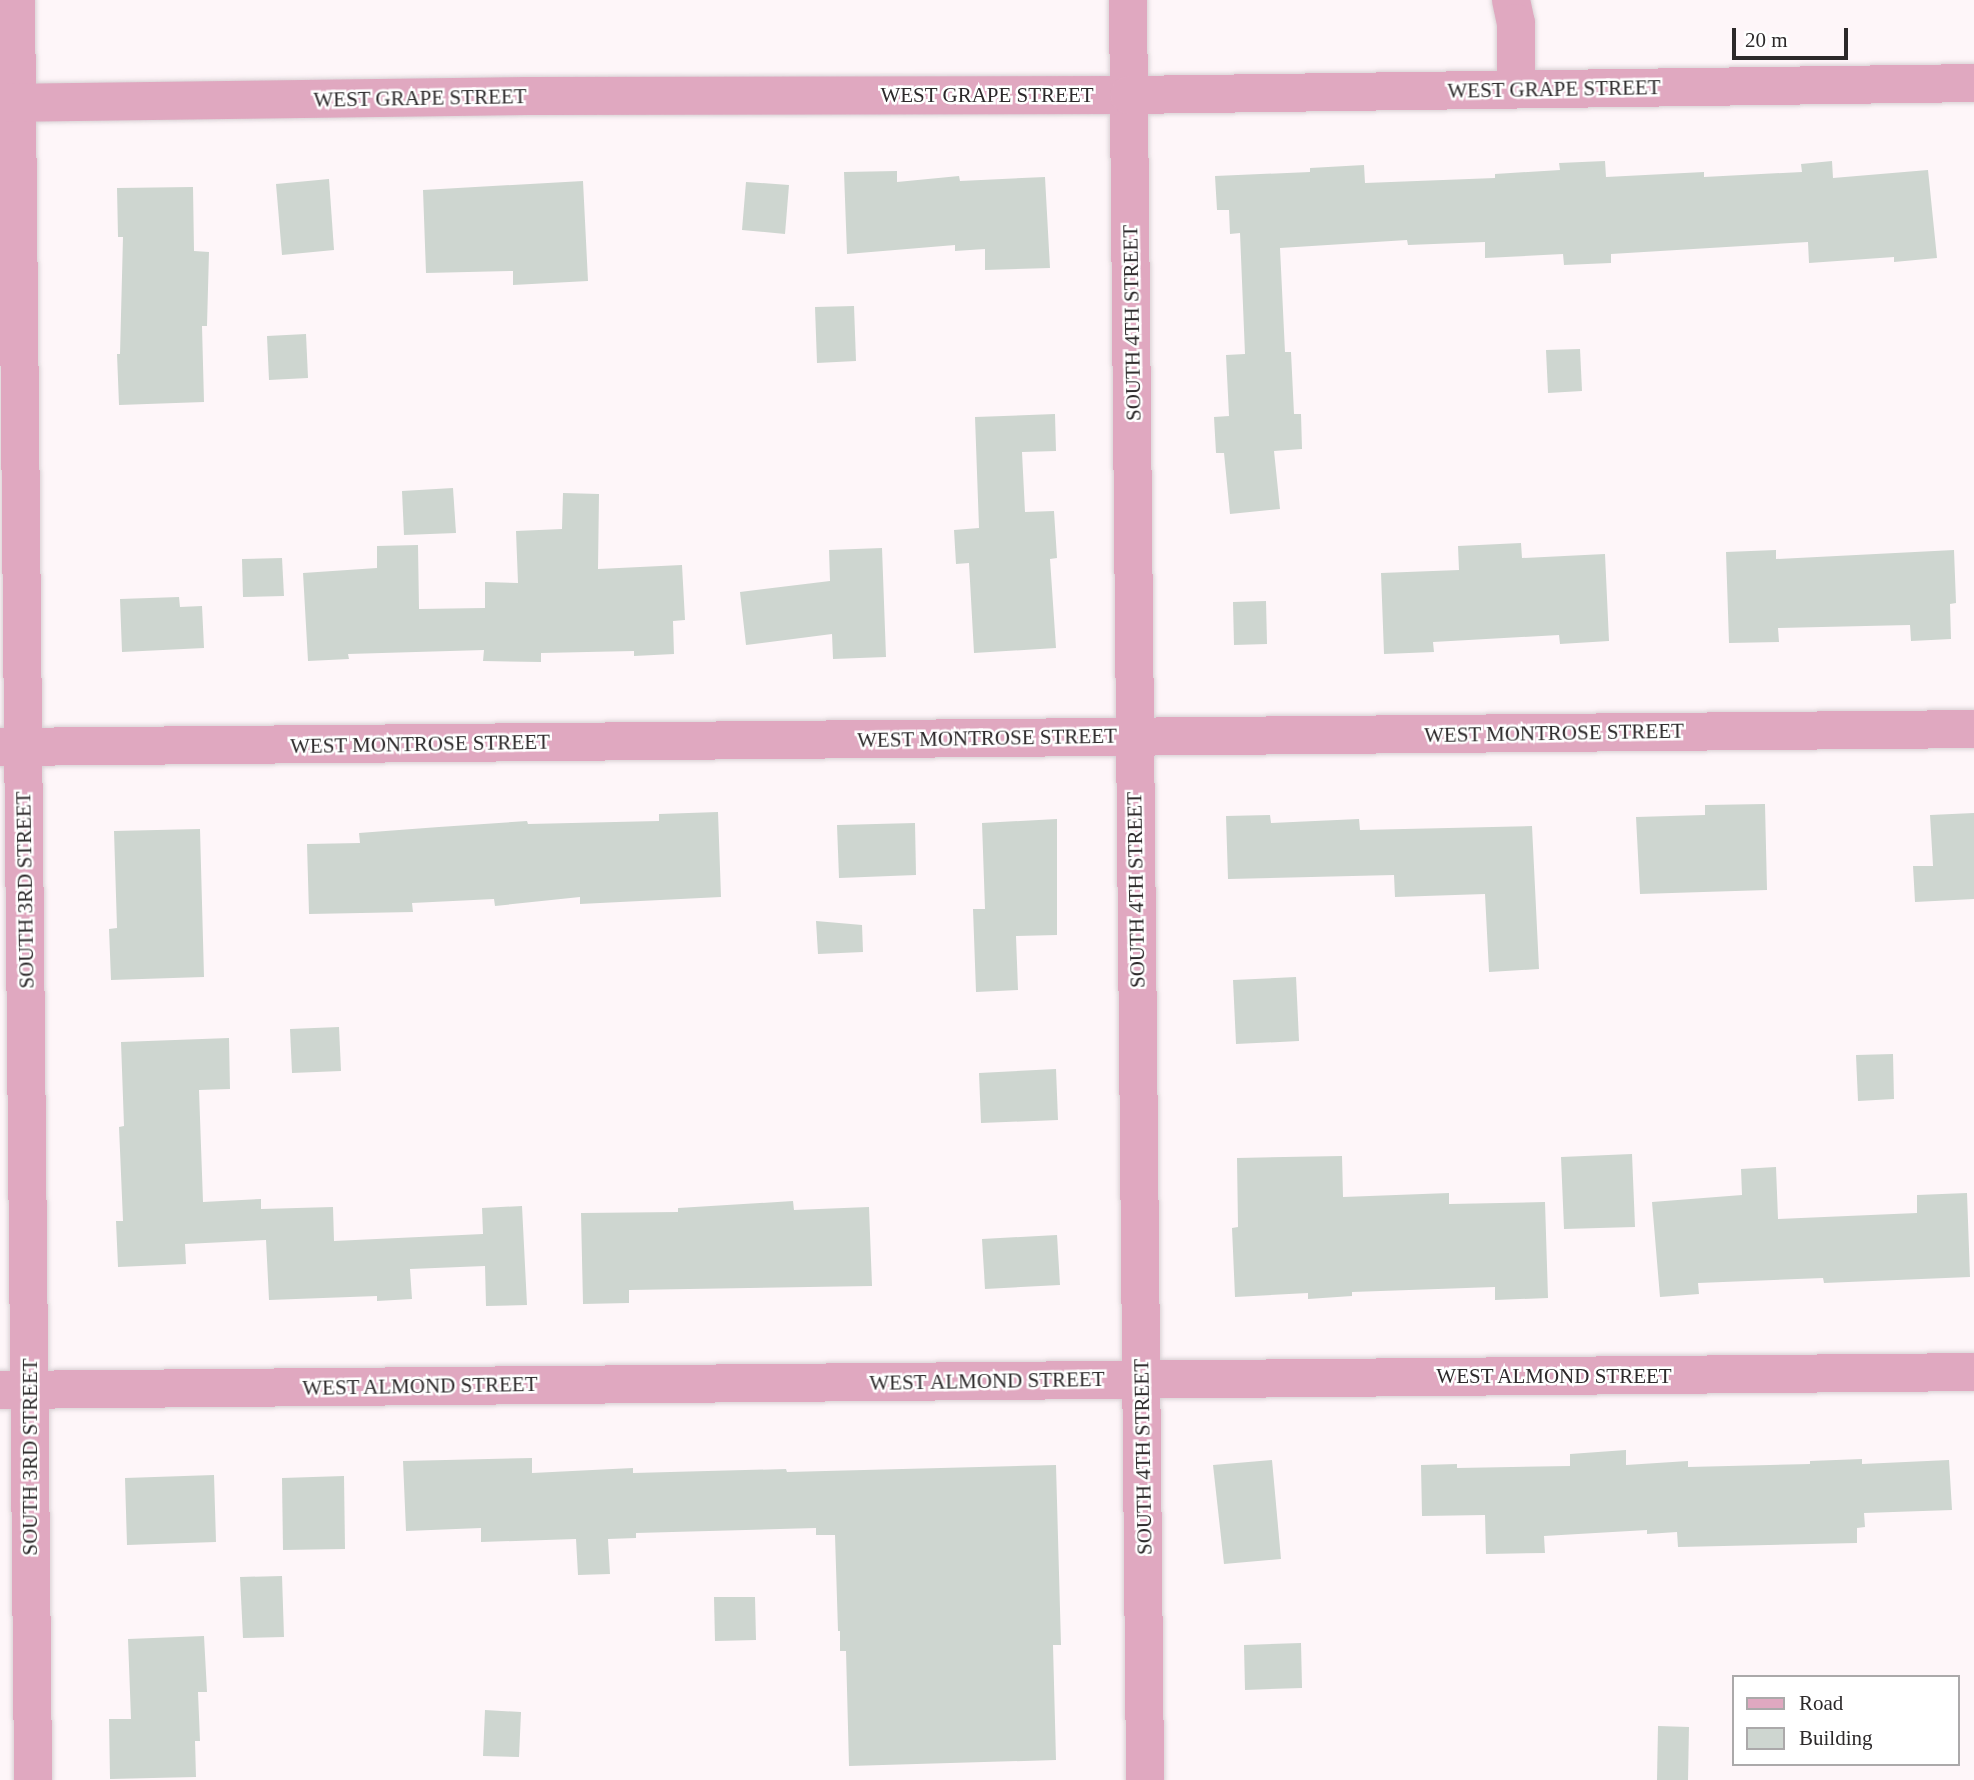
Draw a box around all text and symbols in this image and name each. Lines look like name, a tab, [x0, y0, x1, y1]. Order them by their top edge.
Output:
scale bar	[1736, 14, 1852, 58]
text: 20 m	[1745, 28, 1788, 52]
street label: WEST GRAPE STREET	[1447, 75, 1661, 103]
street label: WEST GRAPE STREET	[880, 82, 1094, 108]
street label: WEST GRAPE STREET	[313, 84, 527, 112]
street label: SOUTH 4TH STREET	[1118, 225, 1146, 421]
street label: WEST MONTROSE STREET	[1424, 718, 1684, 748]
street label: WEST MONTROSE STREET	[857, 723, 1117, 753]
street label: WEST MONTROSE STREET	[290, 729, 550, 759]
street label: SOUTH 3RD STREET	[11, 791, 39, 989]
street label: SOUTH 4TH STREET	[1122, 792, 1150, 988]
street label: SOUTH 3RD STREET	[17, 1358, 43, 1556]
street label: SOUTH 4TH STREET	[1129, 1359, 1157, 1555]
street label: WEST ALMOND STREET	[1436, 1363, 1672, 1389]
street label: WEST ALMOND STREET	[868, 1366, 1106, 1396]
street label: WEST ALMOND STREET	[301, 1371, 539, 1401]
legend	[1732, 1675, 1960, 1766]
text: Road	[1799, 1691, 1843, 1715]
text: Building	[1799, 1726, 1873, 1750]

